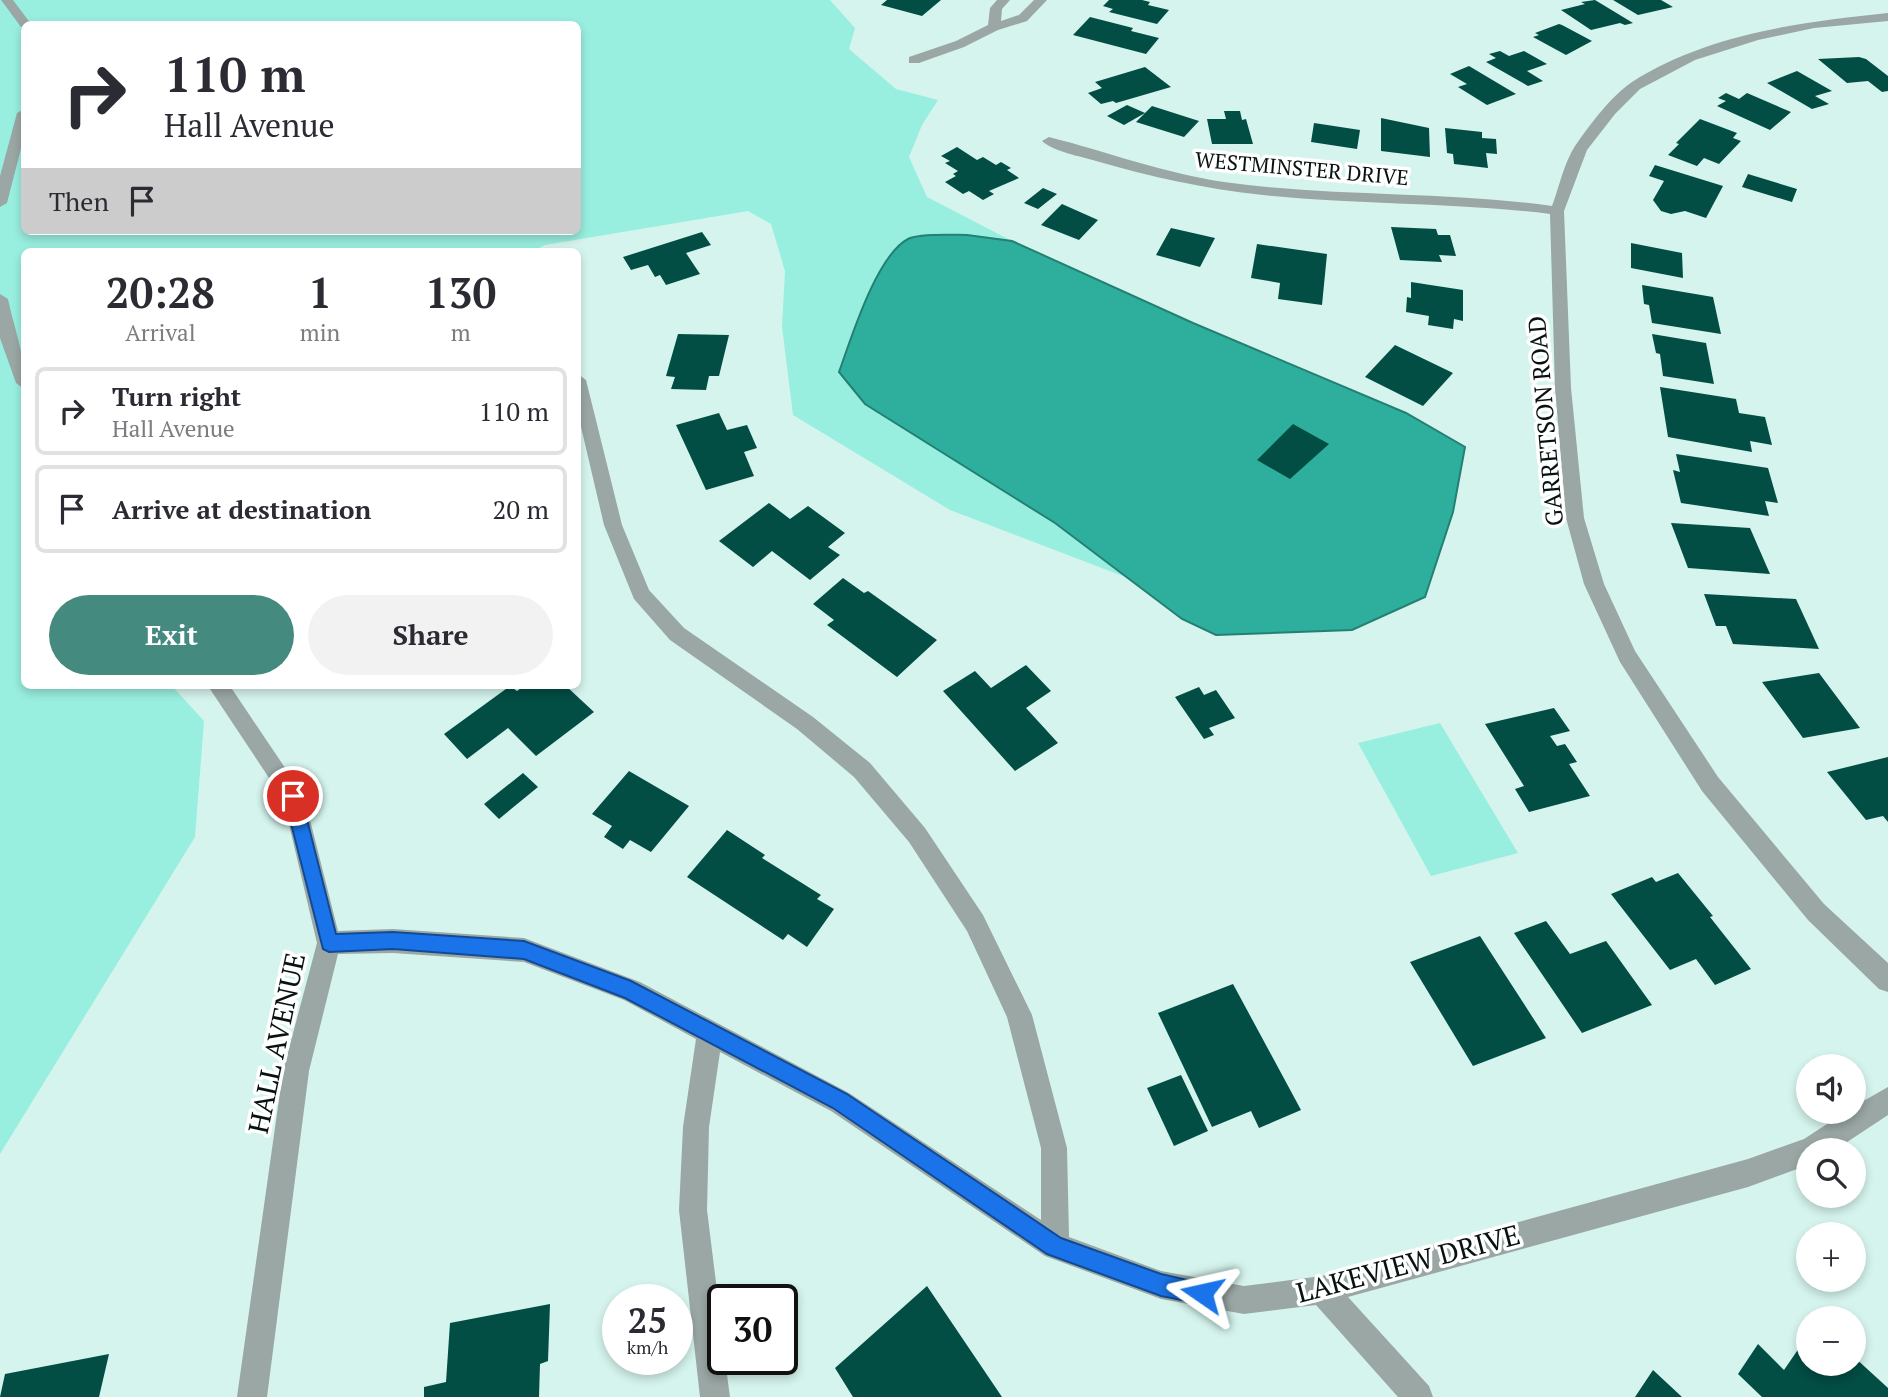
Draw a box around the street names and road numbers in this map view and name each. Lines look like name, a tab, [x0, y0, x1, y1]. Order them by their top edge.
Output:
street label: WESTMINSTER DRIVE	[1194, 145, 1410, 191]
street label: GARRETSON ROAD	[1520, 315, 1570, 527]
street label: HALL AVENUE	[239, 949, 313, 1137]
street label: LAKEVIEW DRIVE	[1292, 1215, 1524, 1311]

